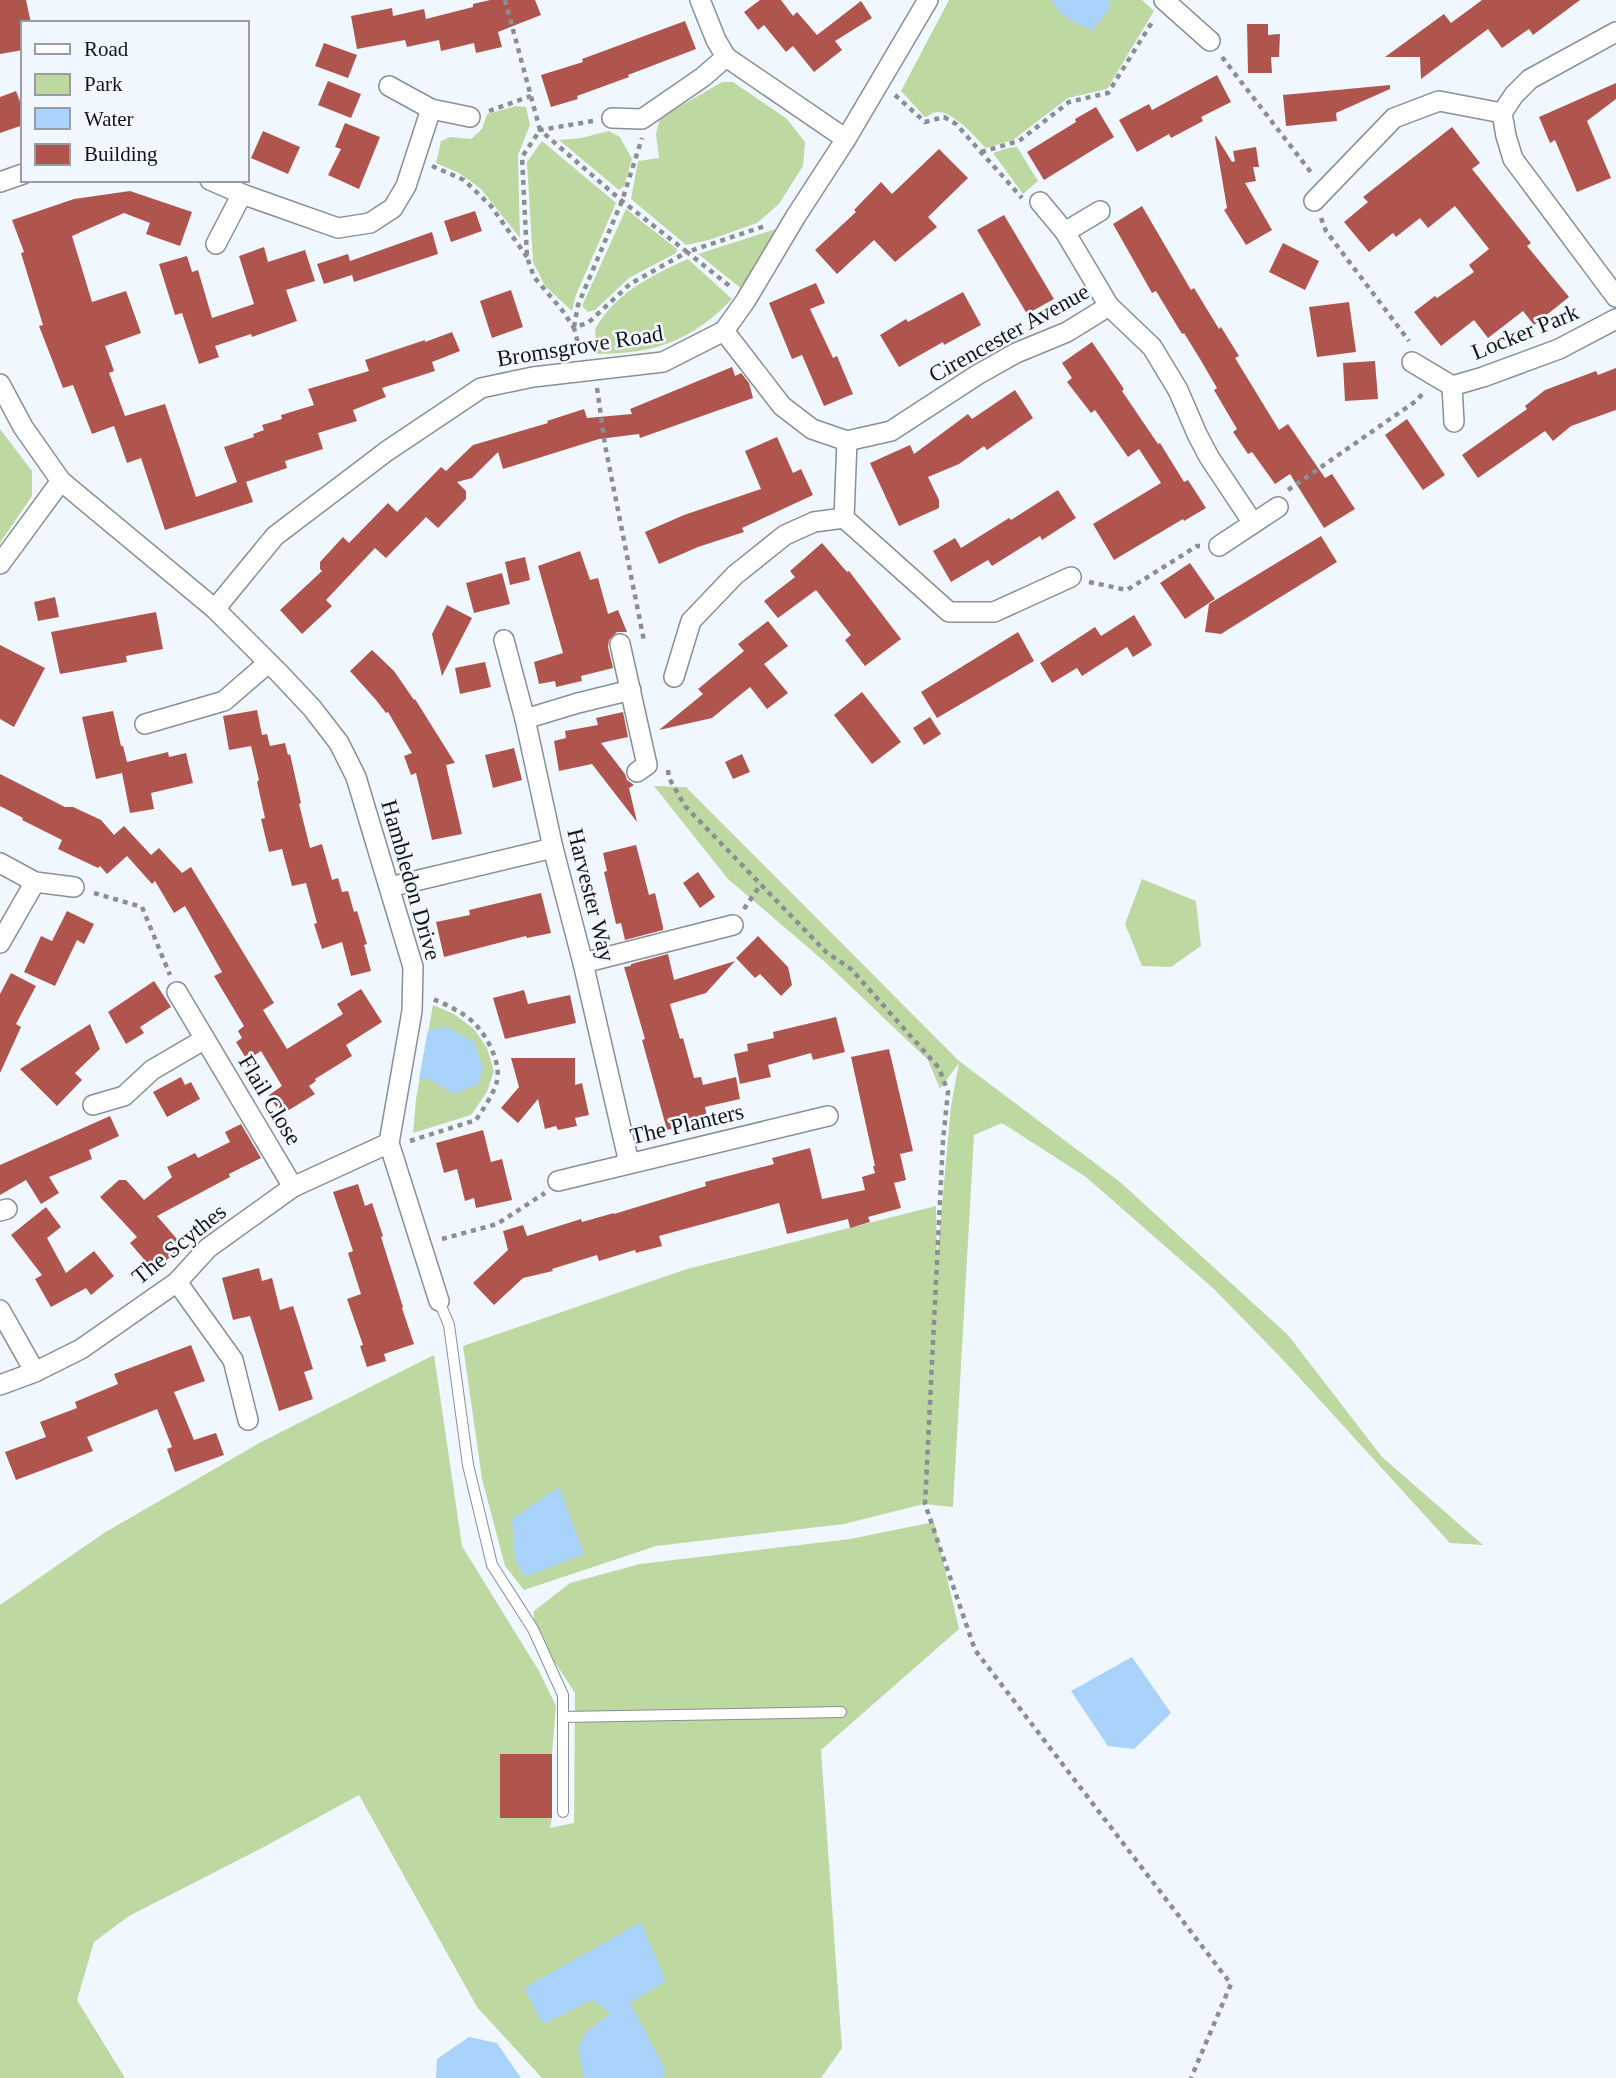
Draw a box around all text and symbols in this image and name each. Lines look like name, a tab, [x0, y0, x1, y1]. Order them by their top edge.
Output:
legend	[21, 21, 248, 182]
text: Road	[84, 37, 129, 61]
text: Park	[84, 72, 123, 96]
text: Water	[84, 107, 134, 131]
text: Building	[84, 142, 158, 166]
street label: Cirencester Avenue	[925, 279, 1093, 387]
street label: Locker Park	[1468, 299, 1583, 365]
street label: Bromsgrove Road	[495, 320, 665, 371]
street label: Hambledon Drive	[376, 797, 446, 963]
street label: Harvester Way	[562, 826, 620, 965]
street label: Flail Close	[233, 1051, 307, 1149]
street label: The Planters	[628, 1099, 746, 1149]
street label: The Scythes	[127, 1199, 231, 1289]

